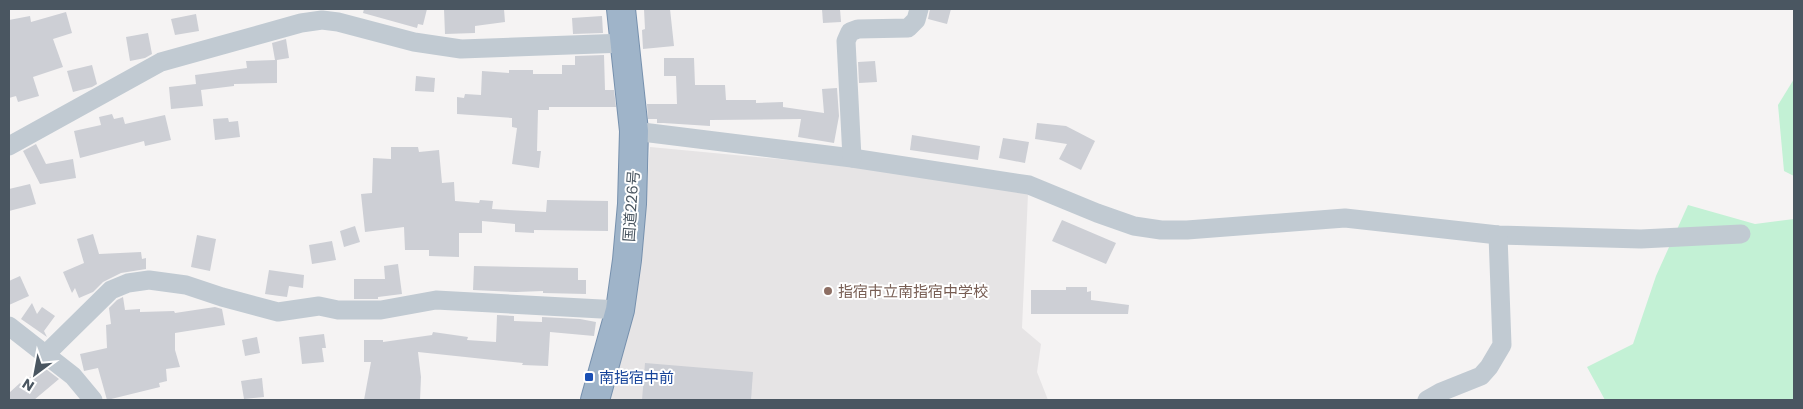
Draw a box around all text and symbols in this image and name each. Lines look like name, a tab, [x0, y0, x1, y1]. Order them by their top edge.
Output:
street label: 国道226号	[618, 169, 644, 243]
place label: 指宿市立南指宿中学校	[838, 281, 988, 302]
marker: 指宿市立南指宿中学校	[822, 285, 834, 297]
north arrow	[10, 349, 60, 399]
place label: 南指宿中前	[599, 367, 674, 388]
marker: 南指宿中前	[583, 371, 595, 383]
text: N	[18, 374, 38, 396]

